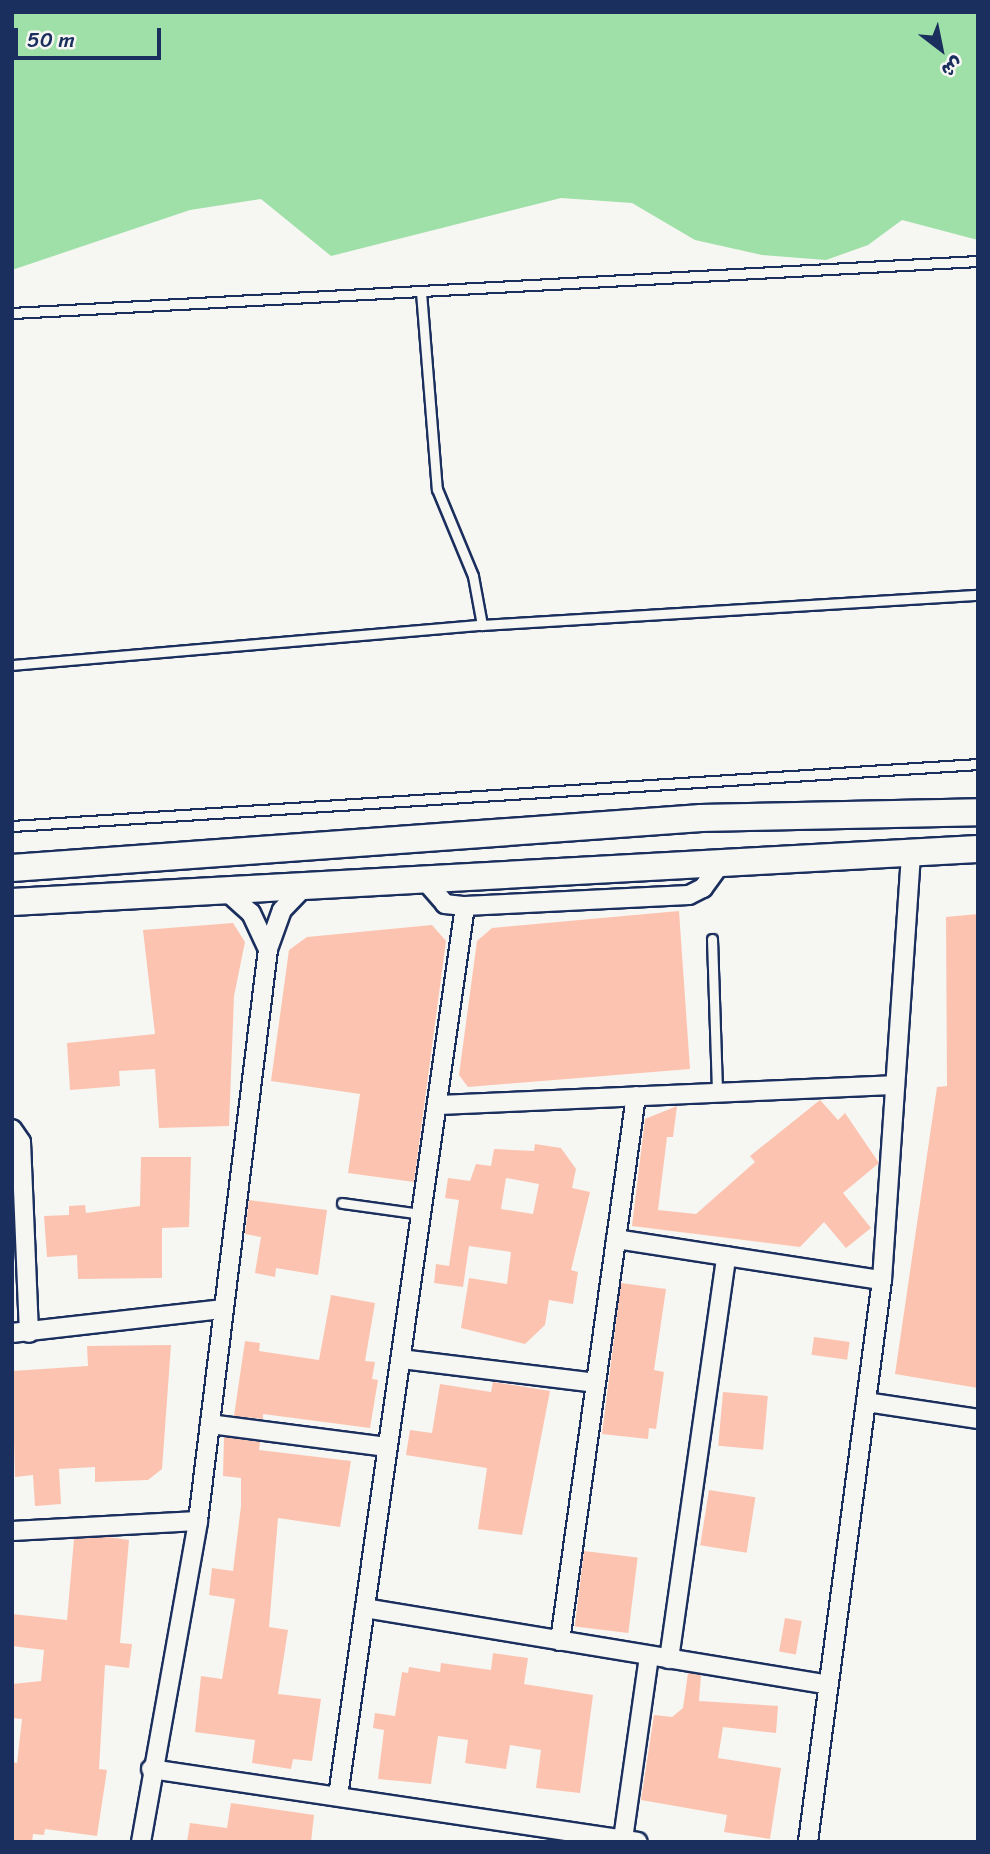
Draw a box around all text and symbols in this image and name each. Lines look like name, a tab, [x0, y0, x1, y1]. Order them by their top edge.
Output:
scale bar	[18, 14, 164, 58]
north arrow	[906, 14, 976, 84]
text: 50 m	[27, 21, 75, 59]
text: ش	[935, 48, 970, 87]

